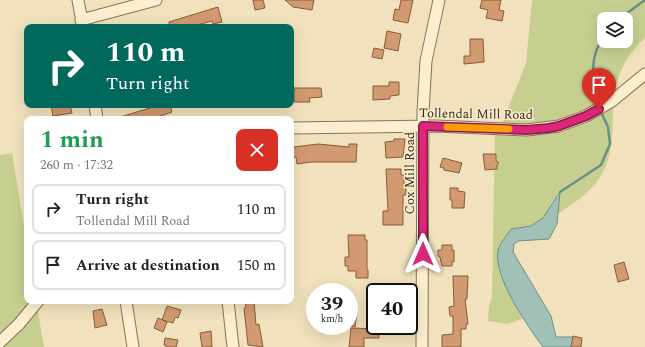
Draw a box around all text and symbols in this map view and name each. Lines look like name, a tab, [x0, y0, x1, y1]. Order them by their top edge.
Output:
map controls	[597, 12, 633, 48]
button: layers	[597, 12, 633, 48]
text: 110 m	[106, 31, 185, 74]
icon: right	[40, 40, 92, 92]
pin	[582, 68, 616, 109]
text: Turn right	[106, 70, 189, 97]
icon: arrive	[588, 74, 610, 96]
street label: Tollendal Mill Road	[419, 103, 533, 125]
text: 1 min	[40, 122, 104, 158]
button: close	[236, 129, 278, 171]
street label: Cox Mill Road	[400, 132, 420, 214]
text: 260 m · 17:32	[40, 155, 113, 175]
text: Turn right	[76, 188, 149, 211]
icon: right	[42, 198, 64, 220]
text: 110 m	[237, 198, 276, 221]
text: Tollendal Mill Road	[76, 211, 190, 231]
position arrow	[402, 233, 444, 275]
icon: arrive	[42, 254, 64, 276]
text: Arrive at destination	[76, 254, 220, 277]
text: 150 m	[237, 254, 276, 277]
speed limit sign: 40	[366, 283, 418, 335]
text: 39	[321, 289, 343, 319]
text: km/h	[321, 311, 343, 327]

